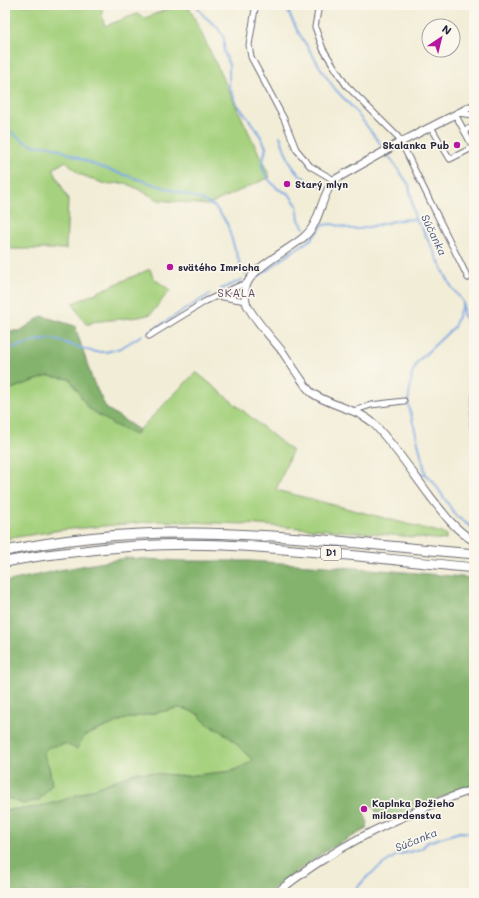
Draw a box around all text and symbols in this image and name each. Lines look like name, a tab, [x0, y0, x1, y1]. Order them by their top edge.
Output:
north arrow	[421, 18, 461, 58]
text: N	[439, 21, 455, 38]
place label: Skalanka Pub	[383, 138, 449, 152]
marker: Skalanka Pub	[452, 140, 462, 150]
place label: Starý mlyn	[295, 177, 348, 191]
marker: Starý mlyn	[282, 179, 292, 189]
water label: Súčanka	[418, 212, 451, 258]
place label: svätého Imricha	[178, 260, 260, 274]
marker: svätého Imricha	[165, 262, 175, 272]
district label: SKALA	[218, 285, 256, 300]
road number: D1	[321, 546, 341, 560]
place label: Kaplnka Božieho milosrdenstva	[372, 796, 454, 822]
marker: Kaplnka Božieho milosrdenstva	[359, 804, 369, 814]
water label: Súčanka	[392, 824, 439, 855]

